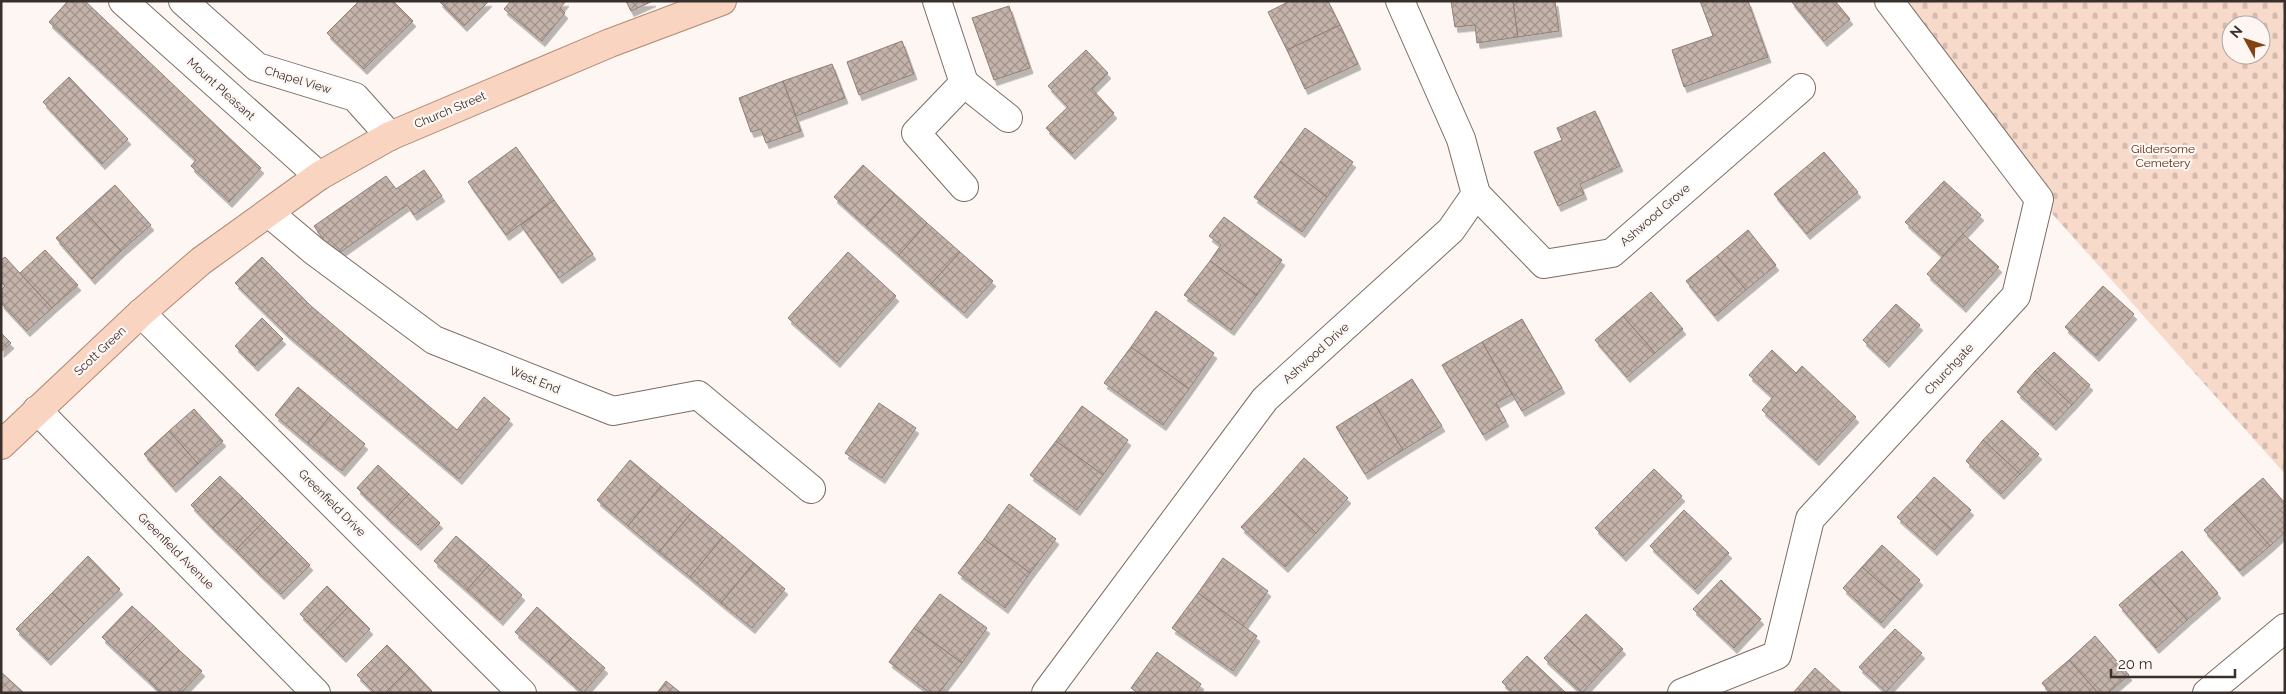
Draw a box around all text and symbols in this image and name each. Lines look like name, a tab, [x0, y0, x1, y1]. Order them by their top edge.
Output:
north arrow	[2221, 15, 2271, 65]
text: N	[2226, 22, 2246, 41]
street label: Mount Pleasant	[184, 55, 258, 123]
street label: Chapel View	[263, 63, 333, 97]
street label: Church Street	[412, 89, 488, 131]
park label: Gildersome Cemetery	[2131, 142, 2195, 170]
street label: Ashwood Grove	[1617, 181, 1693, 249]
street label: Ashwood Drive	[1280, 320, 1352, 386]
street label: Scott Green	[71, 323, 129, 379]
street label: Churchgate	[1922, 341, 1976, 397]
street label: West End	[508, 364, 562, 396]
street label: Greenfield Drive	[296, 467, 368, 539]
street label: Greenfield Avenue	[135, 510, 217, 592]
scale bar	[2111, 646, 2235, 678]
text: 20 m	[2118, 655, 2153, 673]

